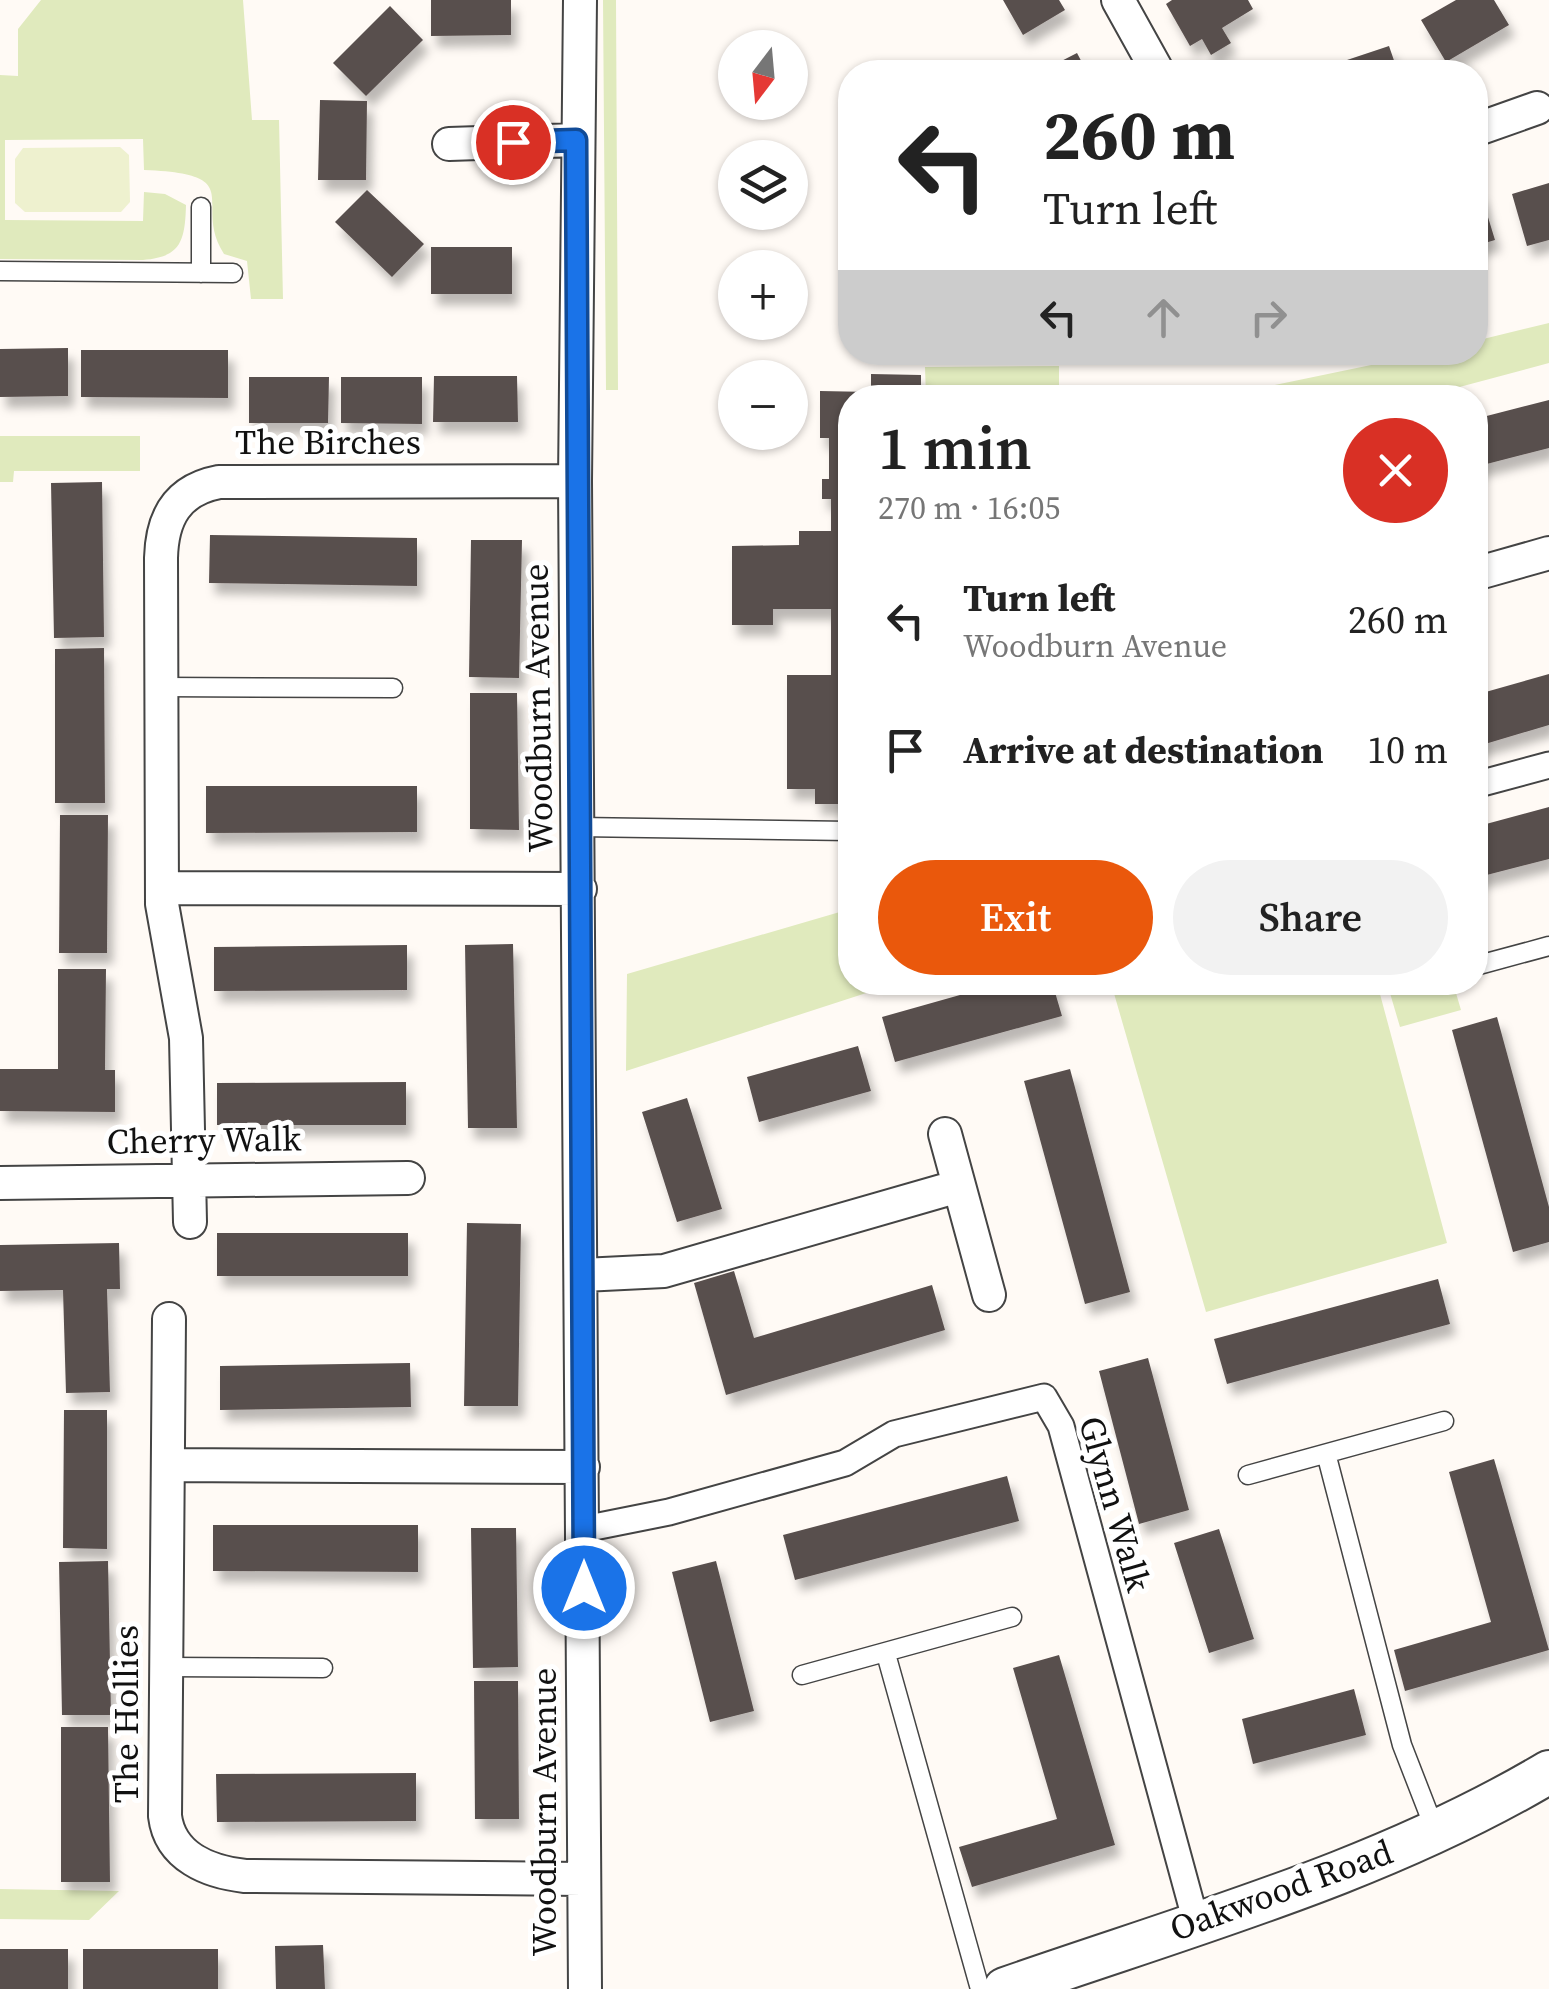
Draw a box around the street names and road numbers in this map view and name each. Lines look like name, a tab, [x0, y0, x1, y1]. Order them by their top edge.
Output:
street label: The Birches	[235, 418, 421, 466]
street label: Woodburn Avenue	[511, 563, 565, 853]
street label: Cherry Walk	[106, 1114, 303, 1166]
street label: Glynn Walk	[1067, 1411, 1163, 1598]
street label: The Hollies	[102, 1625, 150, 1803]
street label: Woodburn Avenue	[520, 1668, 568, 1956]
street label: Oakwood Road	[1163, 1827, 1399, 1952]

